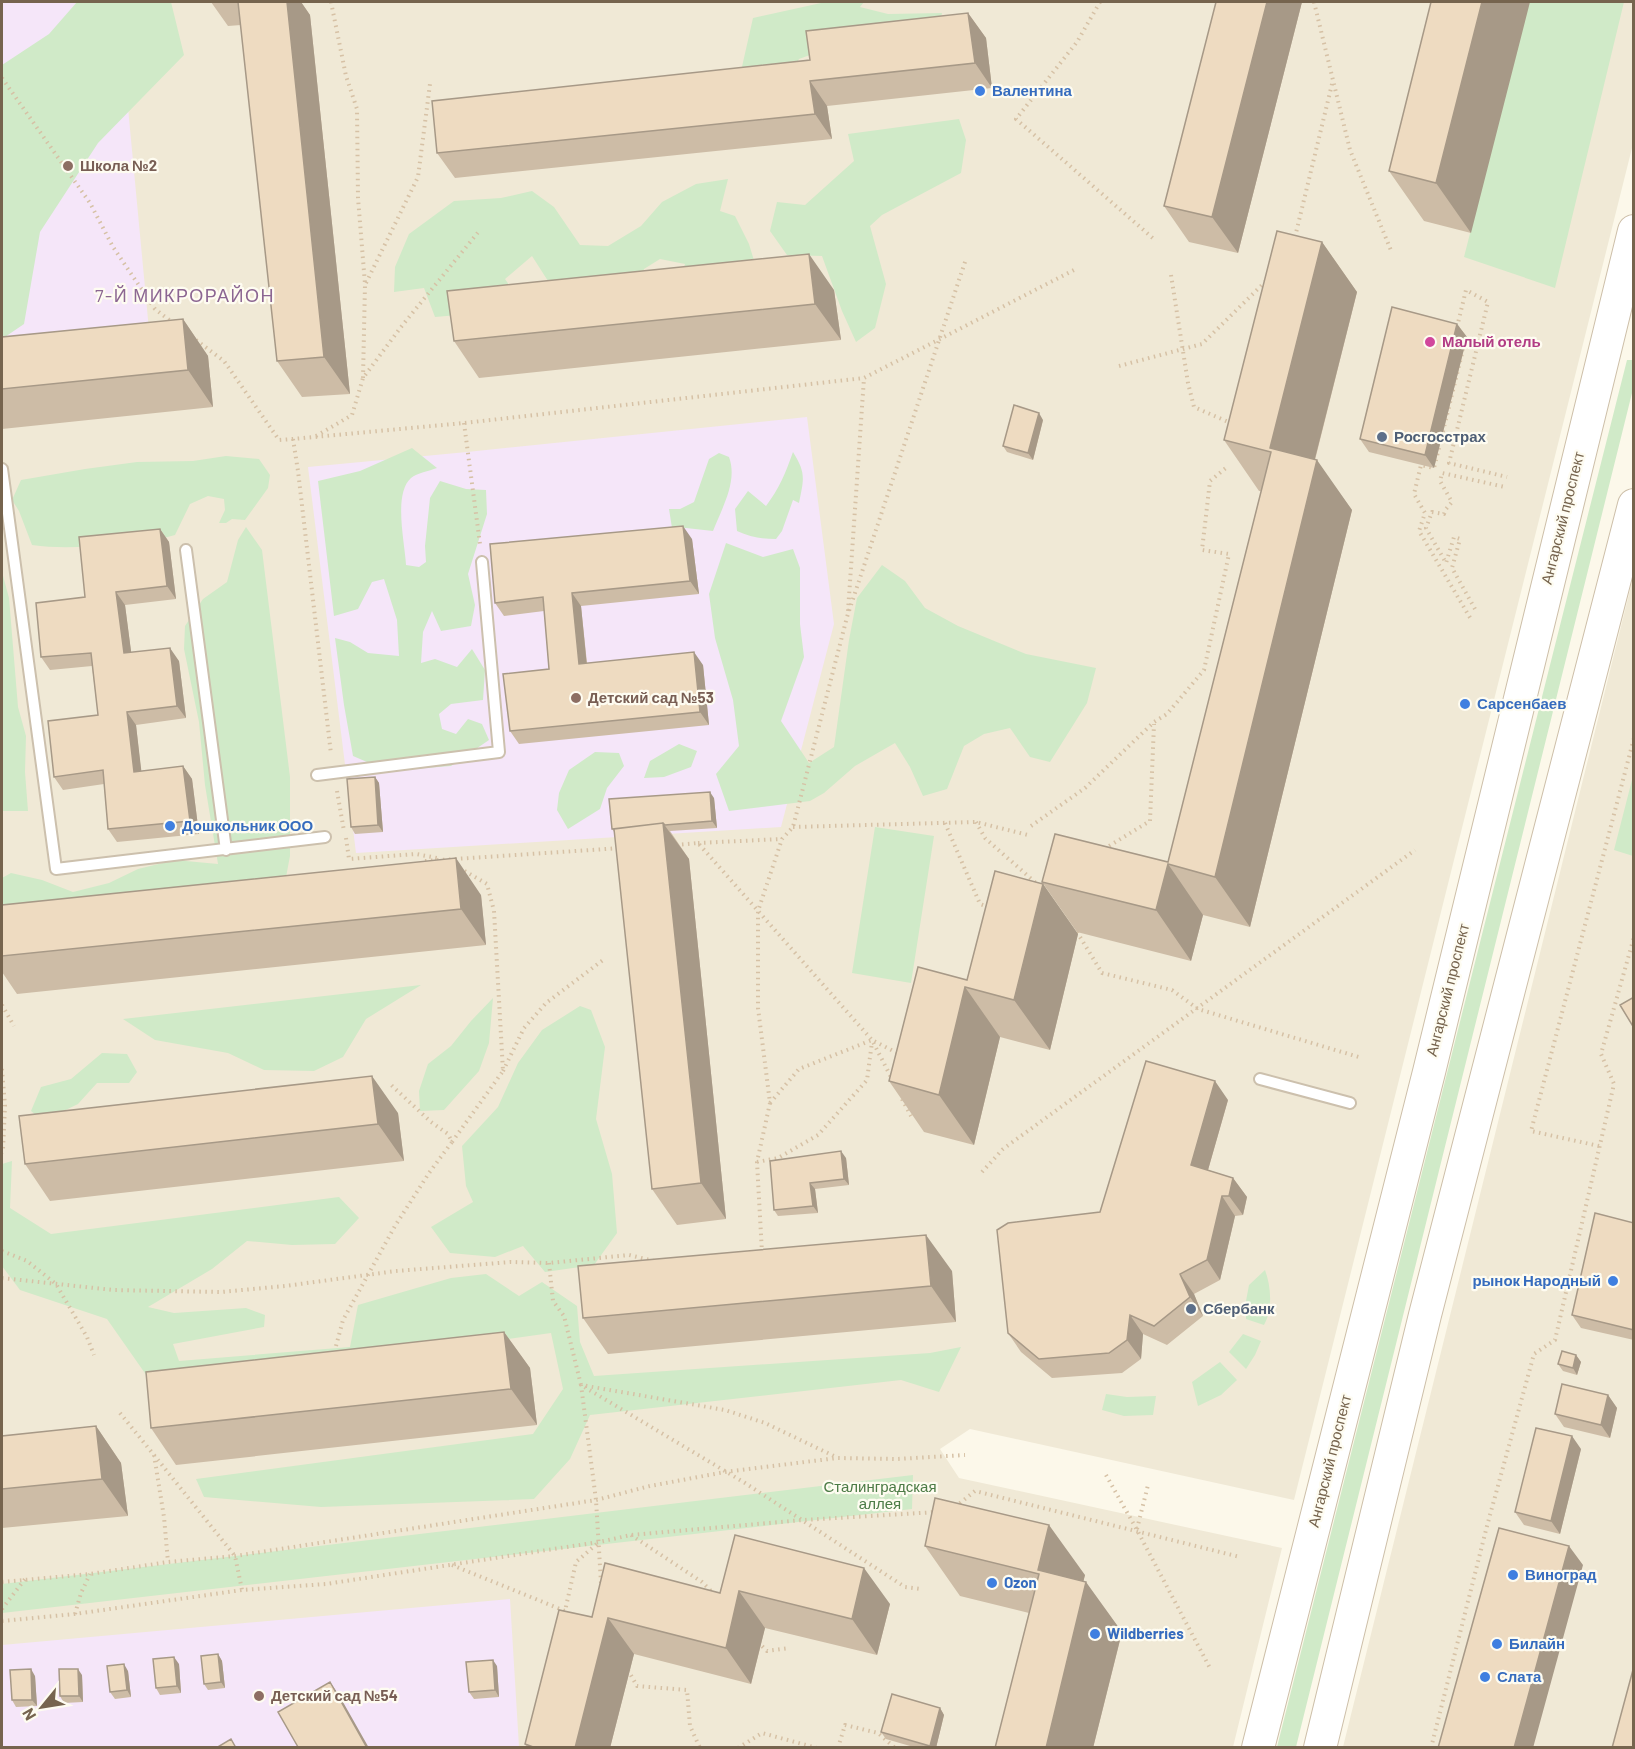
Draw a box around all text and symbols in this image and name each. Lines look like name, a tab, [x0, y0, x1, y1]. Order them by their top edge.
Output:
place label: Валентина	[992, 81, 1073, 99]
marker: Валентина	[973, 84, 987, 98]
place label: Школа №2	[80, 156, 157, 174]
marker: Школа №2	[61, 159, 75, 173]
district label: 7-Й МИКРОРАЙОН	[95, 284, 275, 306]
place label: Малый отель	[1442, 332, 1541, 350]
marker: Малый отель	[1423, 335, 1437, 349]
place label: Росгосстрах	[1394, 427, 1486, 445]
marker: Росгосстрах	[1375, 430, 1389, 444]
street label: Ангарский проспект	[1537, 449, 1587, 586]
place label: Детский сад №53	[588, 688, 714, 706]
marker: Детский сад №53	[569, 691, 583, 705]
place label: Сарсенбаев	[1477, 694, 1566, 712]
marker: Сарсенбаев	[1458, 697, 1472, 711]
place label: Дошкольник ООО	[182, 816, 314, 834]
marker: Дошкольник ООО	[163, 819, 177, 833]
street label: Ангарский проспект	[1422, 921, 1472, 1058]
place label: рынок Народный	[1472, 1271, 1601, 1289]
marker: рынок Народный	[1606, 1274, 1620, 1288]
place label: Сбербанк	[1203, 1299, 1275, 1317]
marker: Сбербанк	[1184, 1302, 1198, 1316]
street label: Ангарский проспект	[1304, 1392, 1354, 1529]
park label: Сталинградская аллея	[823, 1477, 937, 1512]
place label: Виноград	[1525, 1565, 1597, 1583]
marker: Виноград	[1506, 1568, 1520, 1582]
place label: Ozon	[1004, 1573, 1037, 1591]
marker: Ozon	[985, 1576, 999, 1590]
place label: Wildberries	[1107, 1624, 1184, 1642]
marker: Wildberries	[1088, 1627, 1102, 1641]
place label: Билайн	[1509, 1634, 1565, 1652]
marker: Билайн	[1490, 1637, 1504, 1651]
place label: Слата	[1497, 1667, 1542, 1685]
marker: Слата	[1478, 1670, 1492, 1684]
north arrow	[12, 1677, 72, 1737]
place label: Детский сад №54	[271, 1686, 398, 1704]
marker: Детский сад №54	[252, 1689, 266, 1703]
text: N	[18, 1705, 39, 1724]

